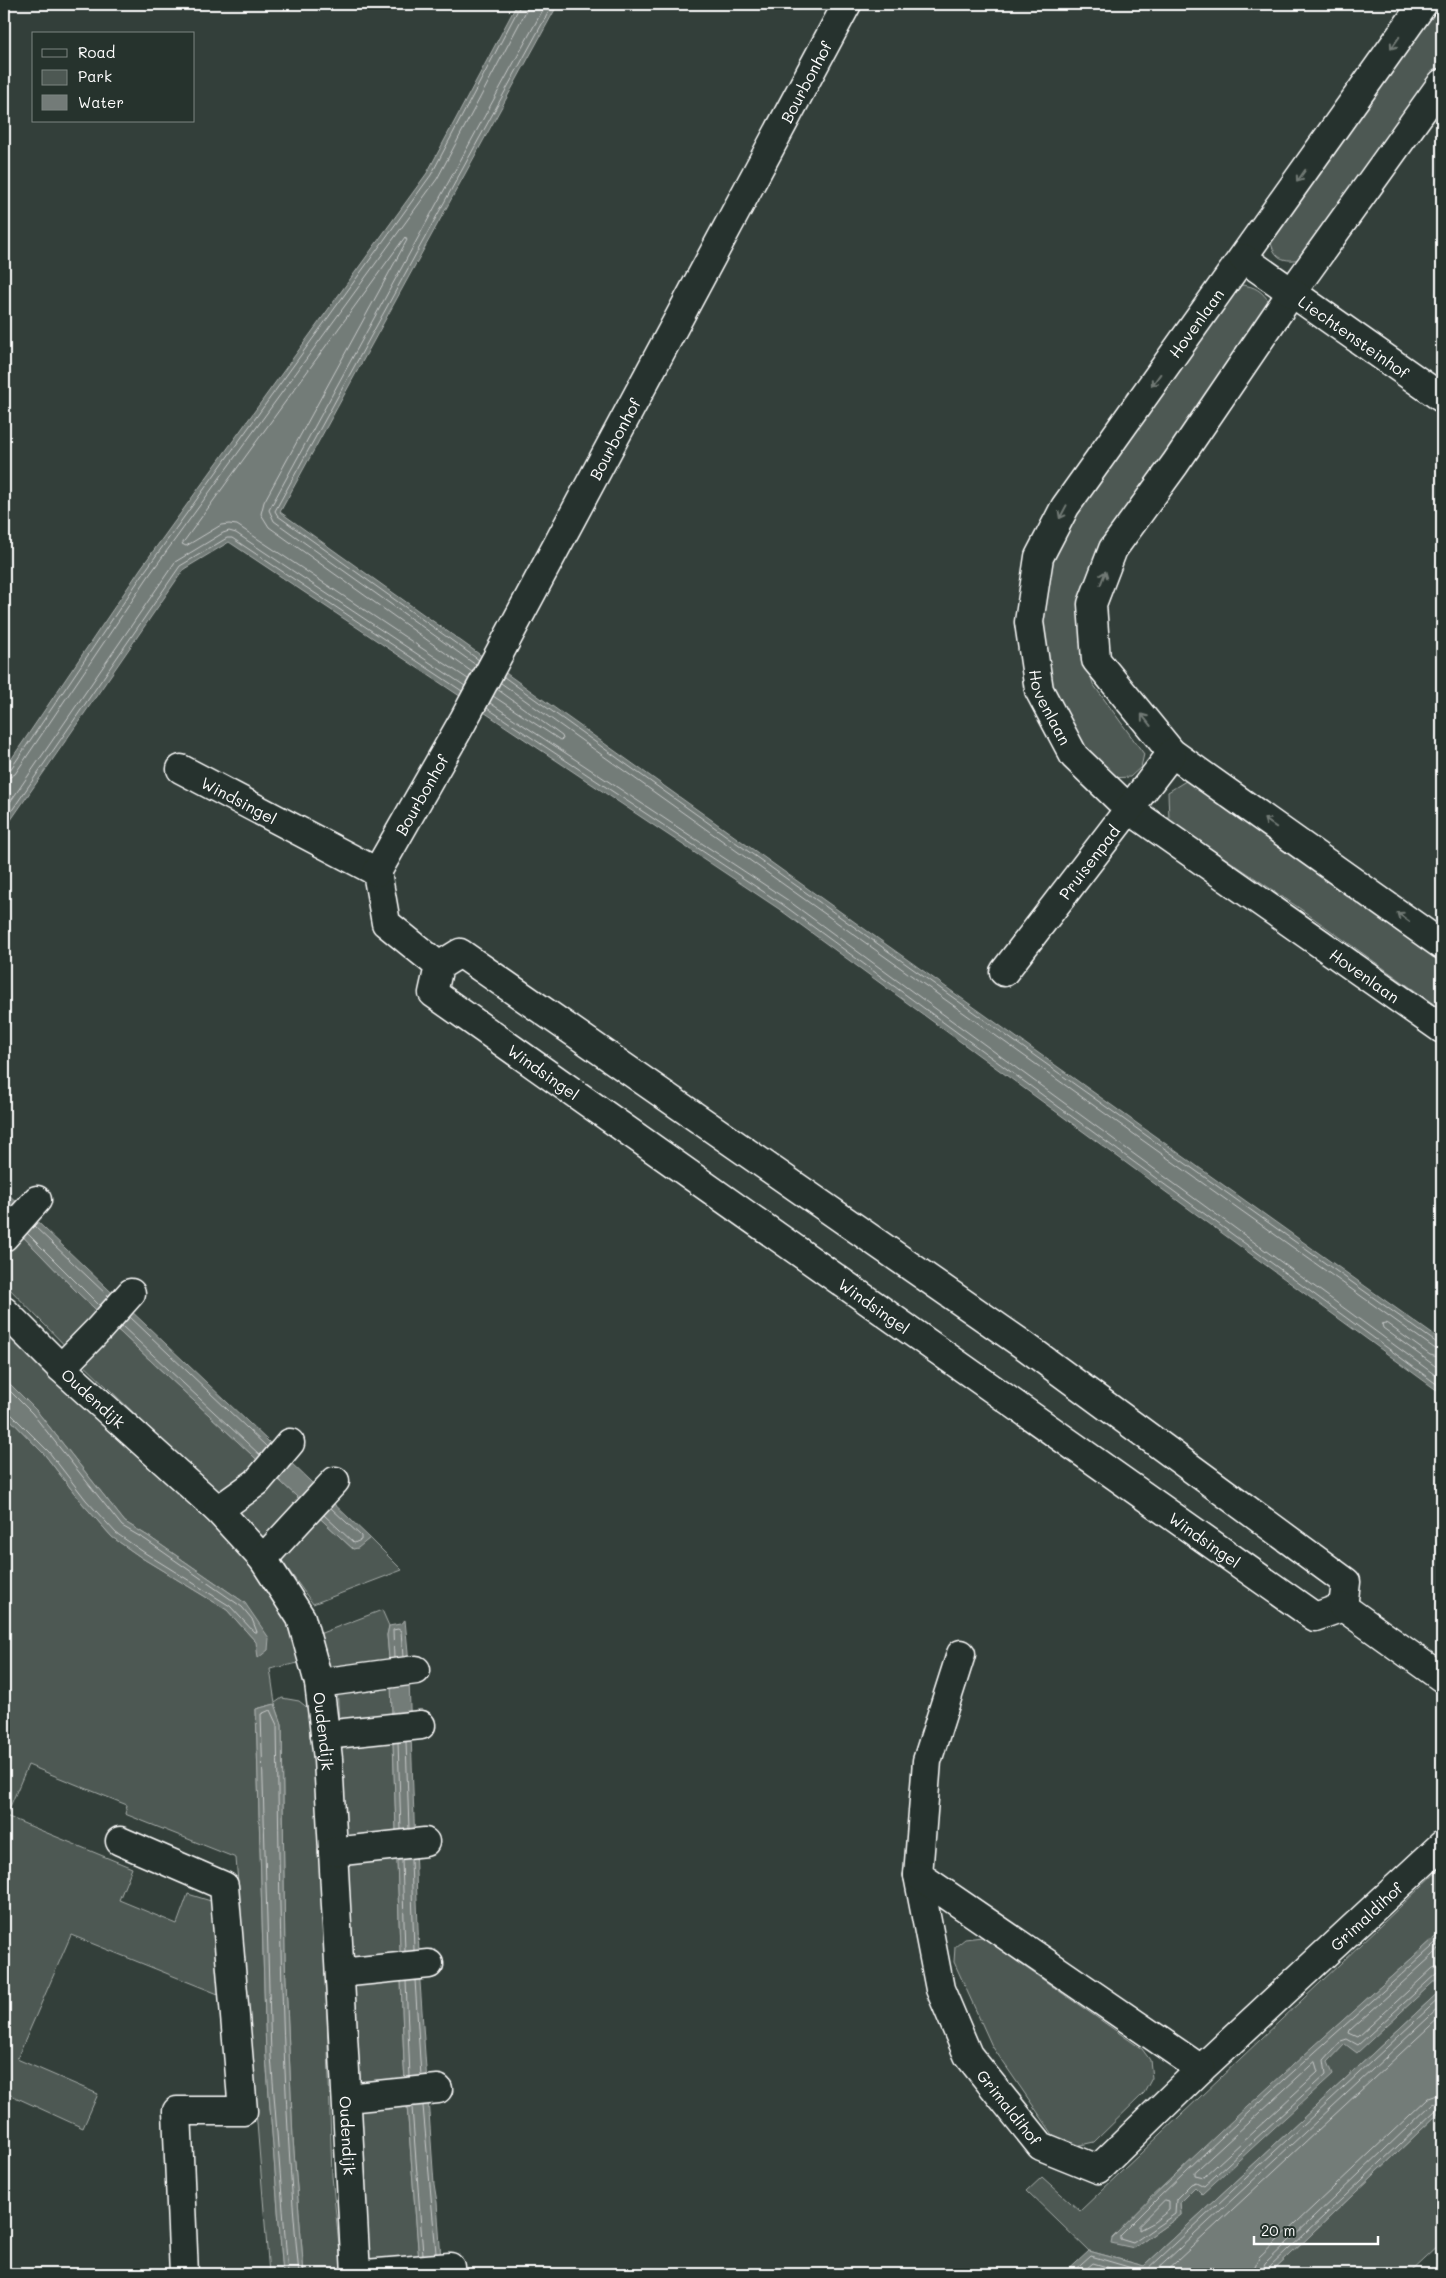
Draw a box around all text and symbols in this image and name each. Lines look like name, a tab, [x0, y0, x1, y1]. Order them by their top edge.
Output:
legend	[32, 32, 195, 122]
one-way arrow	[1390, 36, 1400, 50]
street label: Bourbonhof	[775, 37, 836, 126]
text: Road	[78, 42, 115, 62]
text: Park	[78, 66, 112, 86]
text: Water	[78, 92, 124, 112]
one-way arrow	[1296, 169, 1306, 183]
street label: Hovenlaan	[1164, 284, 1228, 362]
street label: Liechtensteinhof	[1295, 290, 1414, 383]
one-way arrow	[1151, 372, 1161, 386]
street label: Bourbonhof	[584, 394, 645, 483]
one-way arrow	[1057, 505, 1067, 519]
one-way arrow	[1099, 570, 1108, 586]
street label: Hovenlaan	[1026, 668, 1077, 748]
one-way arrow	[1141, 713, 1152, 726]
street label: Bourbonhof	[390, 750, 453, 839]
street label: Windsingel	[198, 771, 281, 828]
one-way arrow	[1264, 817, 1277, 828]
street label: Pruisenpad	[1053, 820, 1124, 903]
one-way arrow	[1396, 912, 1410, 922]
street label: Hovenlaan	[1326, 943, 1404, 1007]
street label: Windsingel	[504, 1039, 584, 1104]
street label: Windsingel	[835, 1273, 914, 1338]
street label: Oudendijk	[57, 1363, 130, 1432]
street label: Windsingel	[1165, 1507, 1245, 1572]
street label: Oudendijk	[310, 1691, 339, 1771]
street label: Grimaldihof	[1325, 1877, 1407, 1955]
street label: Grimaldihof	[973, 2065, 1047, 2150]
street label: Oudendijk	[336, 2095, 361, 2176]
scale bar	[1254, 2213, 1377, 2245]
text: 20 m	[1261, 2220, 1295, 2240]

